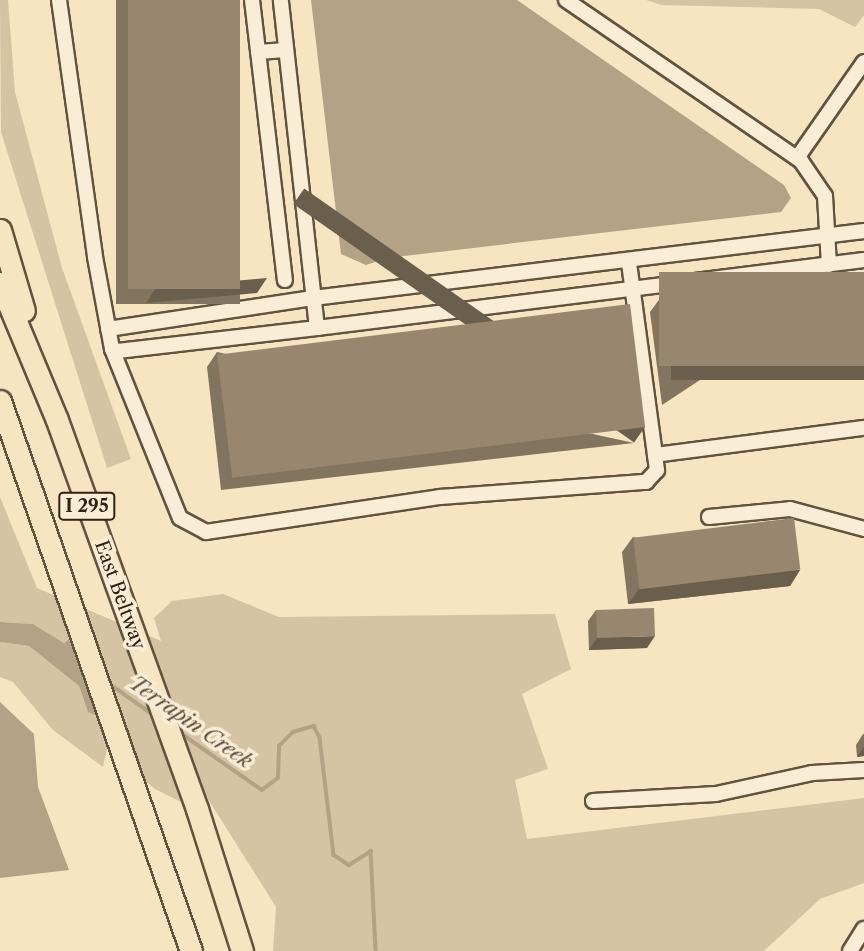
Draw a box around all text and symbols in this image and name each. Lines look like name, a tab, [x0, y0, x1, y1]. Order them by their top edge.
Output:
road number: I 295	[57, 492, 117, 520]
street label: East Beltway	[90, 537, 150, 653]
water label: Terrapin Creek	[125, 670, 257, 774]

